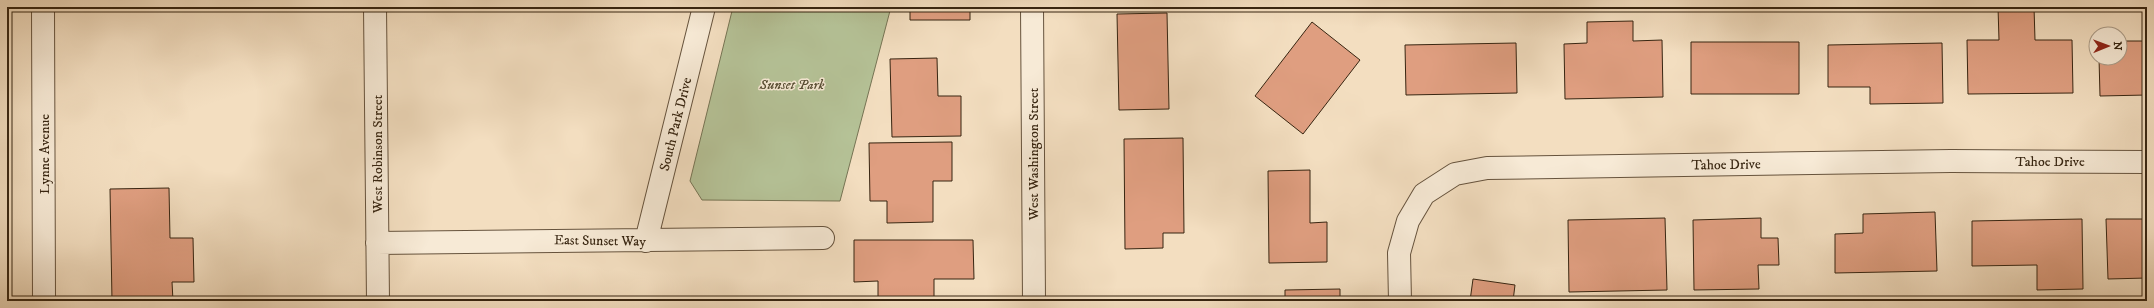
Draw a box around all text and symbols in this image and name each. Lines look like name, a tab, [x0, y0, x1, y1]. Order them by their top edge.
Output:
north arrow	[2088, 26, 2128, 66]
text: N	[2110, 41, 2124, 50]
street label: South Park Drive	[656, 75, 696, 173]
park label: Sunset Park	[759, 76, 825, 94]
street label: West Washington Street	[1025, 87, 1043, 221]
street label: West Robinson Street	[369, 94, 387, 214]
street label: Lynne Avenue	[36, 114, 54, 194]
street label: Tahoe Drive	[2015, 153, 2085, 171]
street label: Tahoe Drive	[1691, 155, 1761, 175]
street label: East Sunset Way	[554, 231, 646, 251]

